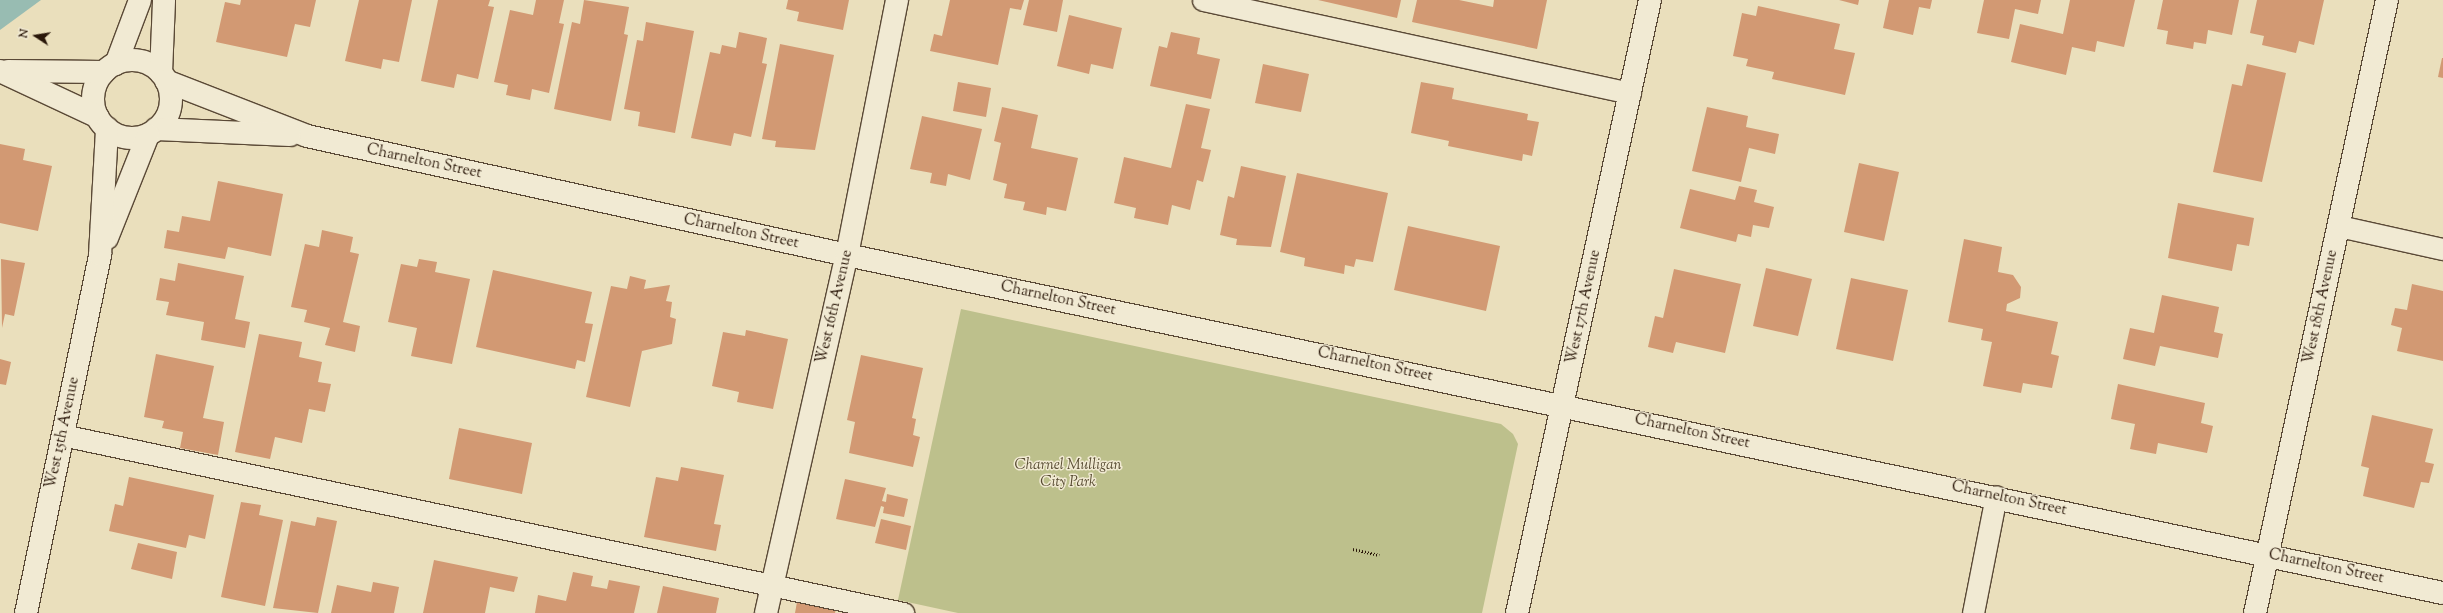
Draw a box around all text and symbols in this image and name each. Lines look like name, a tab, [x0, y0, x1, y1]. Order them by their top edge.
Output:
north arrow	[16, 16, 56, 56]
text: N	[16, 28, 33, 39]
street label: Charnelton Street	[365, 141, 483, 183]
street label: Charnelton Street	[682, 211, 800, 253]
street label: West 16th Avenue	[813, 248, 857, 366]
street label: West 17th Avenue	[1563, 248, 1605, 366]
street label: West 18th Avenue	[2300, 248, 2342, 366]
street label: Charnelton Street	[999, 278, 1117, 320]
street label: Charnelton Street	[1316, 344, 1434, 386]
street label: West 15th Avenue	[42, 375, 84, 491]
street label: Charnelton Street	[1633, 411, 1751, 453]
park label: Charnel Mulligan City Park	[1015, 456, 1121, 491]
street label: Charnelton Street	[1950, 478, 2068, 520]
street label: Charnelton Street	[2267, 546, 2385, 588]

